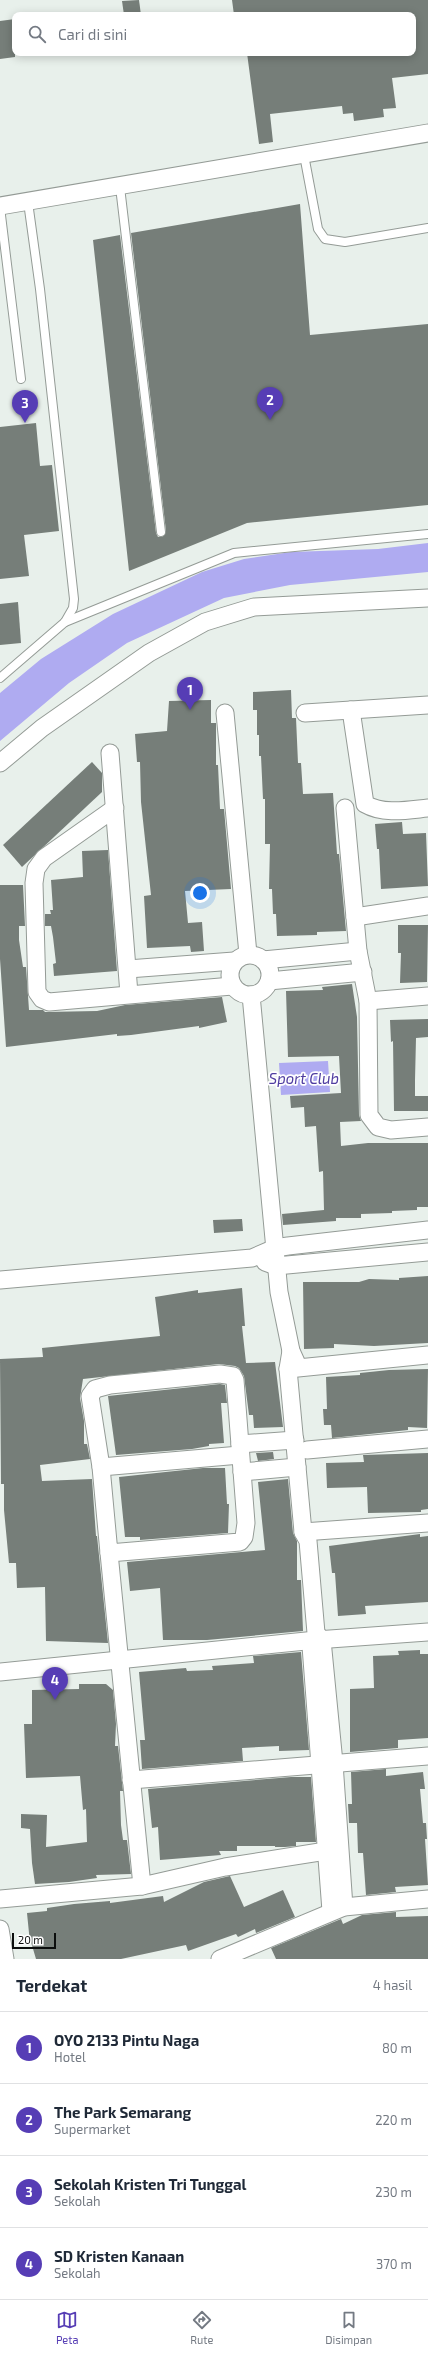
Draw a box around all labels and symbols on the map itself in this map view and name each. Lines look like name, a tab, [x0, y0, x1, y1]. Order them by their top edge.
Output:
pin: 2	[257, 387, 283, 420]
pin: 3	[12, 390, 38, 423]
pin: 1	[177, 677, 203, 710]
your location	[190, 883, 210, 903]
water label: Sport Club	[269, 1069, 339, 1087]
pin: 4	[42, 1667, 68, 1700]
scale bar	[12, 1931, 56, 1950]

